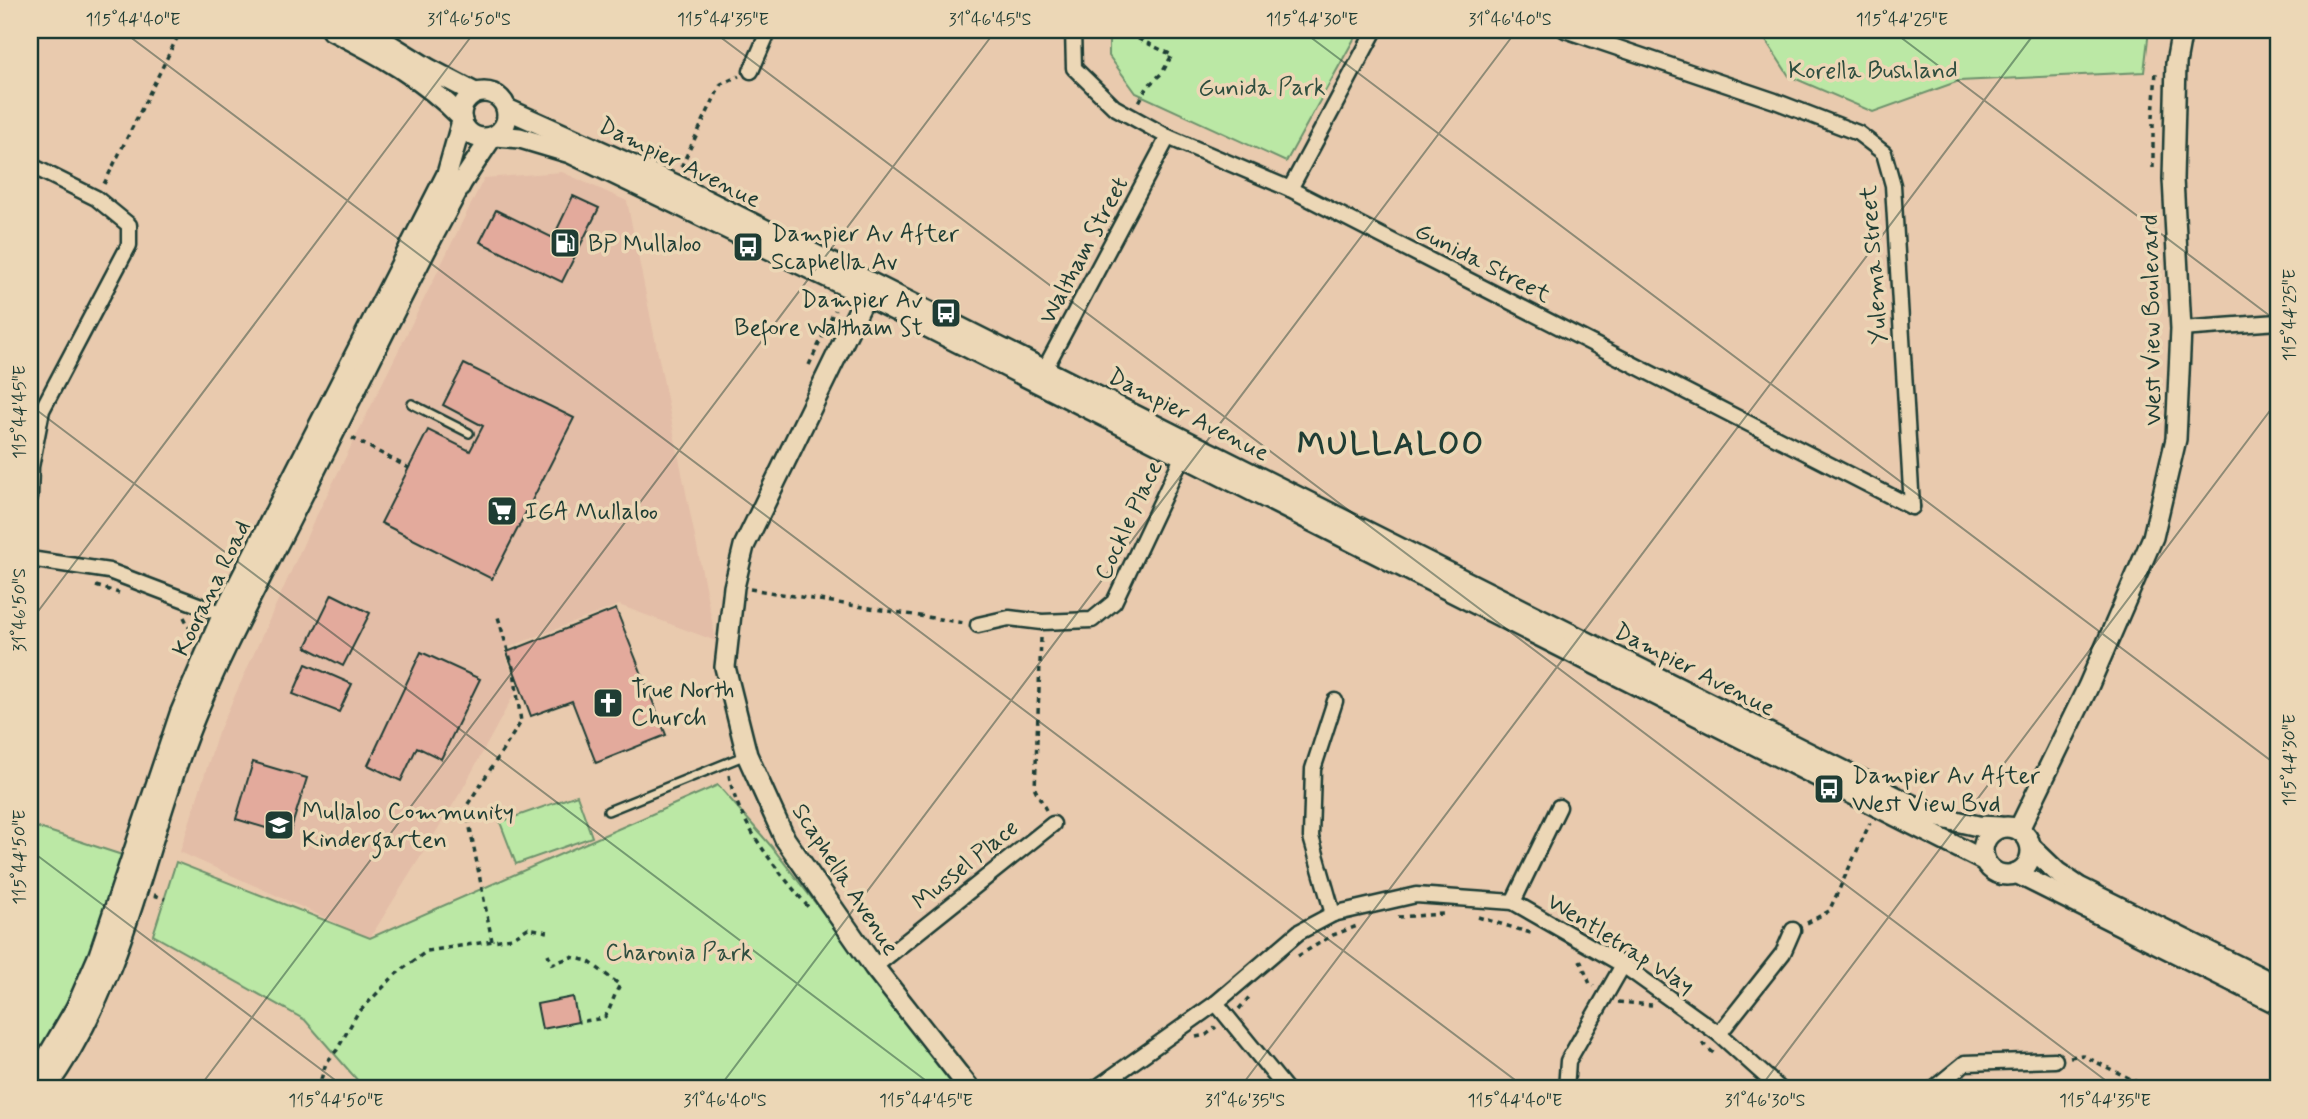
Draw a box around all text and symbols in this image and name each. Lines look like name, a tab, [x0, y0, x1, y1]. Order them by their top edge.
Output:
text: 115°44'40"E	[86, 8, 180, 32]
text: 31°46'50"S	[427, 8, 511, 32]
text: 115°44'35"E	[677, 8, 769, 32]
text: 31°46'45"S	[949, 8, 1031, 32]
text: 115°44'30"E	[1266, 8, 1358, 32]
text: 31°46'40"S	[1468, 8, 1552, 32]
text: 115°44'25"E	[1856, 8, 1948, 32]
park label: Korella Bushland	[1788, 56, 1958, 87]
park label: Gunida Park	[1198, 73, 1326, 104]
street label: Dampier Avenue	[593, 111, 766, 216]
street label: Waltham Street	[1032, 172, 1136, 330]
street label: Yulema Street	[1853, 184, 1896, 345]
street label: West View Boulevard	[2135, 214, 2170, 426]
street label: Gunida Street	[1409, 216, 1555, 311]
place label: Dampier Av After Scaphella Av	[771, 219, 959, 278]
fuel station icon: BP Mullaloo	[548, 226, 582, 260]
place label: BP Mullaloo	[588, 229, 702, 260]
bus stop icon: Dampier Av After Scaphella Av	[731, 230, 765, 264]
text: 115°44'25"E	[2278, 269, 2302, 361]
place label: Dampier Av Before Waltham St	[734, 285, 923, 346]
bus stop icon: Dampier Av Before Waltham St	[929, 296, 963, 330]
street label: Dampier Avenue	[1103, 361, 1274, 469]
text: 115°44'45"E	[8, 365, 32, 459]
district label: MULLALOO	[1297, 424, 1485, 466]
street label: Cockle Place	[1088, 456, 1171, 586]
supermarket icon: IGA Mullaloo	[485, 494, 519, 528]
place label: IGA Mullaloo	[525, 497, 658, 528]
street label: Koorana Road	[166, 516, 259, 662]
text: 31°46'50"S	[8, 568, 32, 652]
street label: Dampier Avenue	[1609, 616, 1780, 724]
place label: True North Church	[631, 675, 735, 734]
church icon: True North Church	[591, 686, 625, 720]
text: 115°44'30"E	[2278, 714, 2302, 806]
place label: Dampier Av After West View Bvd	[1852, 761, 2040, 820]
bus stop icon: Dampier Av After West View Bvd	[1812, 772, 1846, 806]
place label: Mullaloo Community Kindergarten	[302, 797, 514, 859]
street label: Scaphella Avenue	[784, 798, 906, 962]
school or university icon: Mullaloo Community Kindergarten	[262, 808, 296, 842]
text: 115°44'50"E	[8, 809, 32, 905]
street label: Mussel Place	[906, 813, 1025, 917]
street label: Wentletrap Way	[1541, 887, 1700, 1002]
park label: Charonia Park	[605, 938, 753, 969]
text: 115°44'50"E	[288, 1089, 384, 1113]
text: 31°46'40"S	[683, 1089, 767, 1113]
text: 115°44'45"E	[879, 1089, 973, 1113]
text: 31°46'35"S	[1205, 1089, 1285, 1113]
text: 115°44'40"E	[1468, 1089, 1562, 1113]
text: 31°46'30"S	[1724, 1089, 1806, 1113]
text: 115°44'35"E	[2059, 1089, 2151, 1113]

